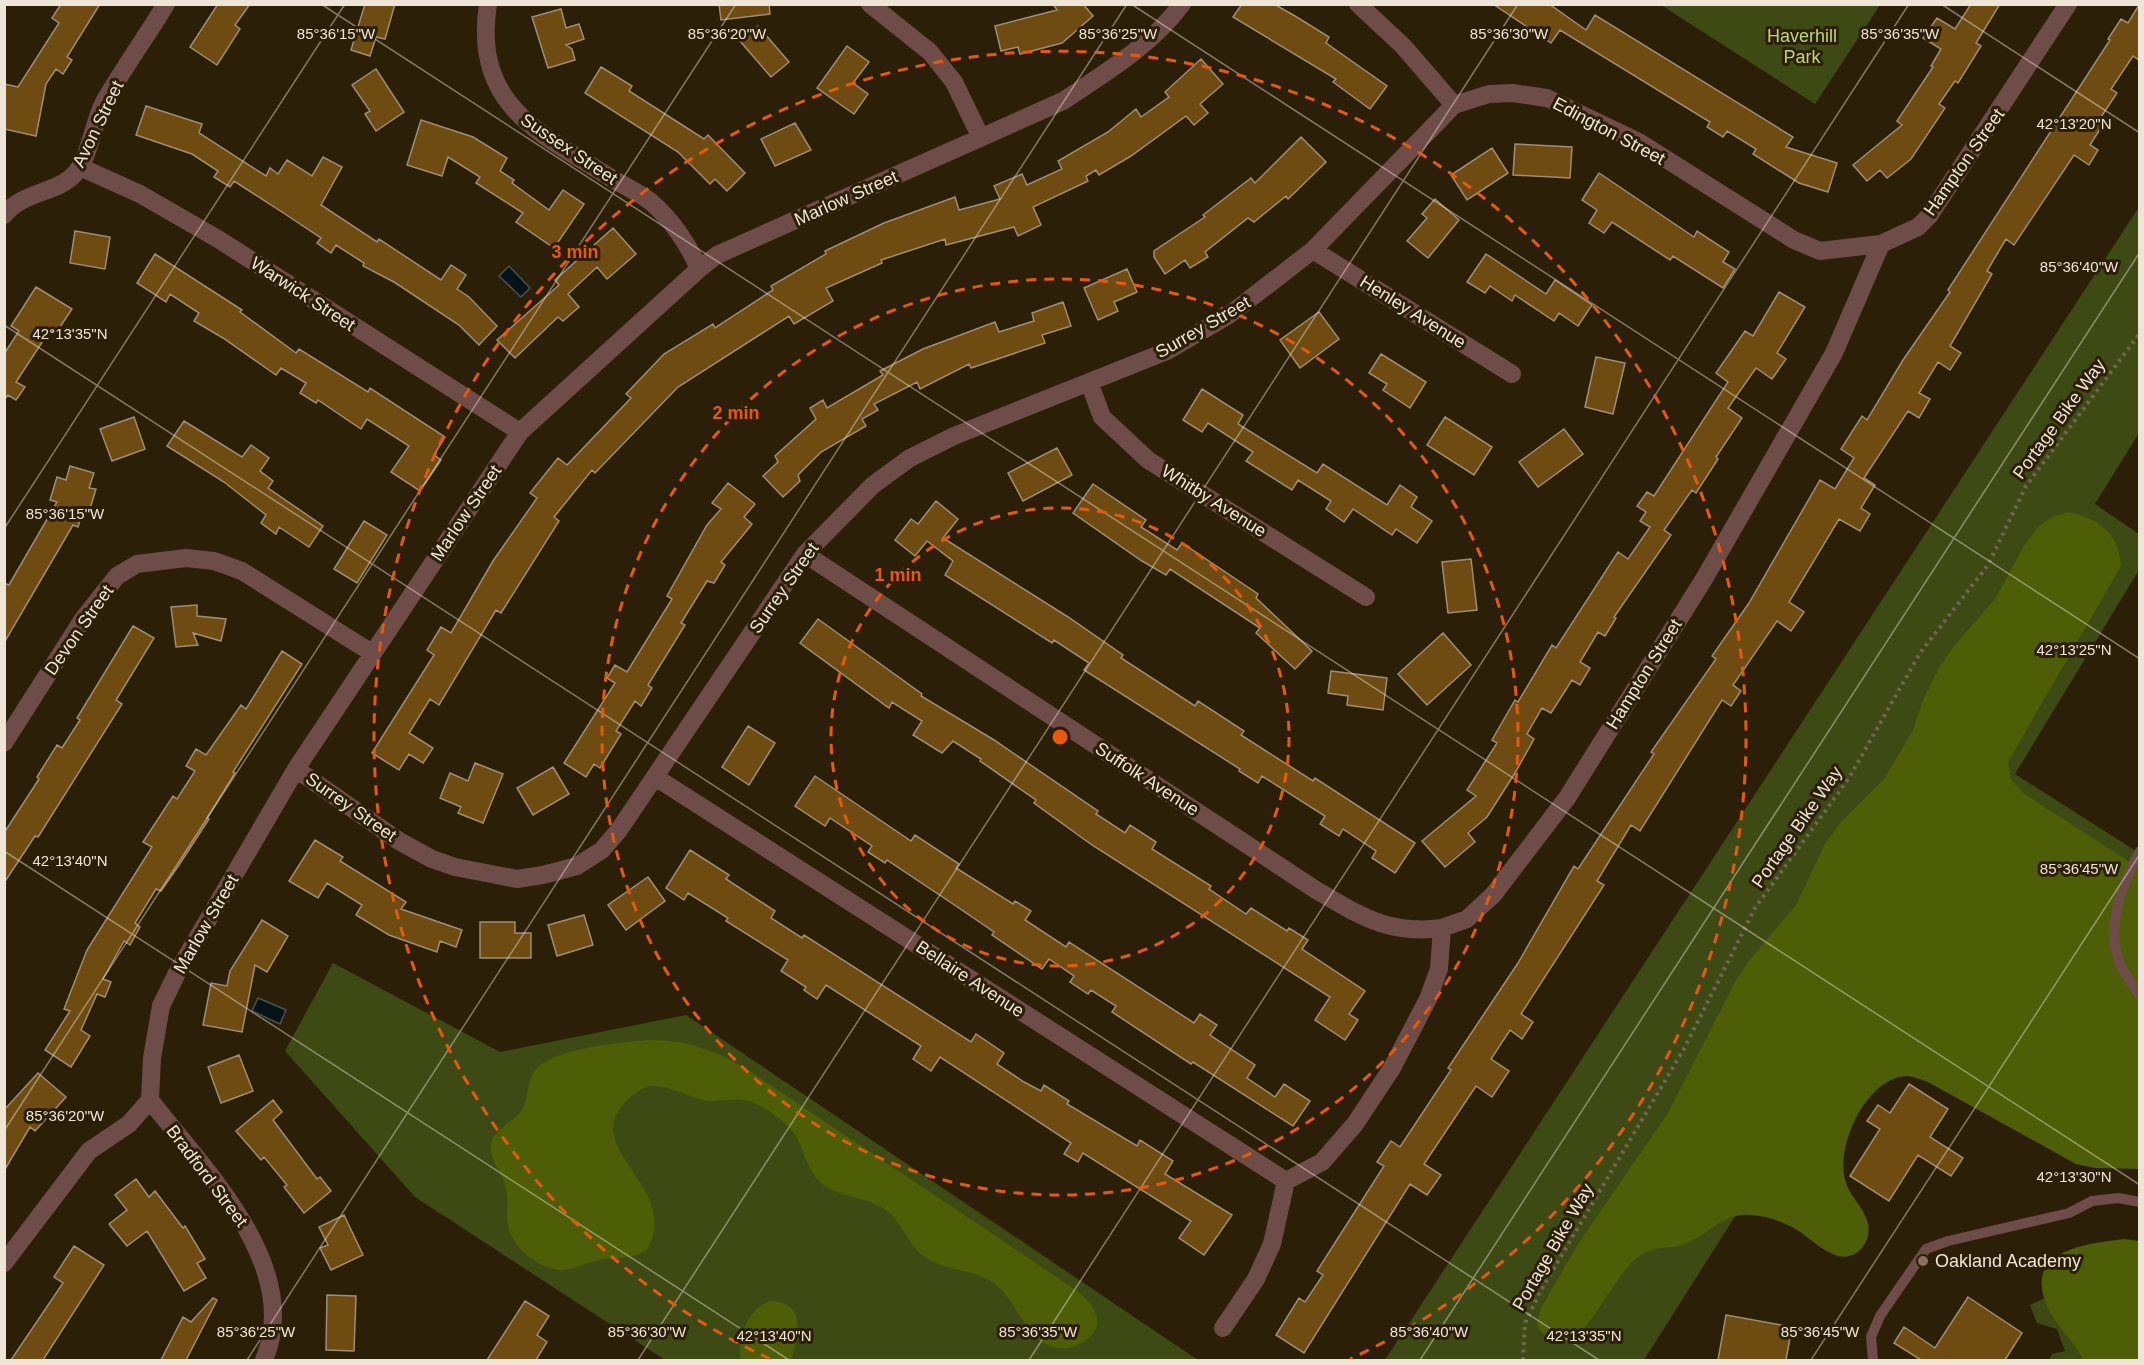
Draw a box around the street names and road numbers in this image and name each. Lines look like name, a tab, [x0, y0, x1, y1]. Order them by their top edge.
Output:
street label: Avon Street	[68, 77, 128, 171]
street label: Edington Street	[1550, 93, 1668, 169]
street label: Hampton Street	[1920, 105, 2008, 219]
street label: Sussex Street	[517, 109, 621, 189]
street label: Marlow Street	[791, 166, 901, 230]
street label: Warwick Street	[247, 253, 359, 335]
street label: Henley Avenue	[1356, 272, 1470, 352]
street label: Surrey Street	[1152, 292, 1254, 362]
street label: Portage Bike Way	[2009, 355, 2109, 483]
street label: Marlow Street	[427, 461, 505, 565]
street label: Whitby Avenue	[1158, 461, 1270, 541]
street label: Surrey Street	[745, 539, 823, 637]
street label: Devon Street	[41, 581, 117, 679]
street label: Hampton Street	[1602, 615, 1686, 733]
street label: Suffolk Avenue	[1091, 738, 1203, 820]
street label: Portage Bike Way	[1748, 763, 1846, 891]
street label: Surrey Street	[302, 768, 400, 846]
street label: Marlow Street	[170, 871, 242, 977]
street label: Bellaire Avenue	[912, 937, 1028, 1021]
street label: Bradford Street	[162, 1121, 252, 1231]
street label: Portage Bike Way	[1508, 1180, 1598, 1314]

